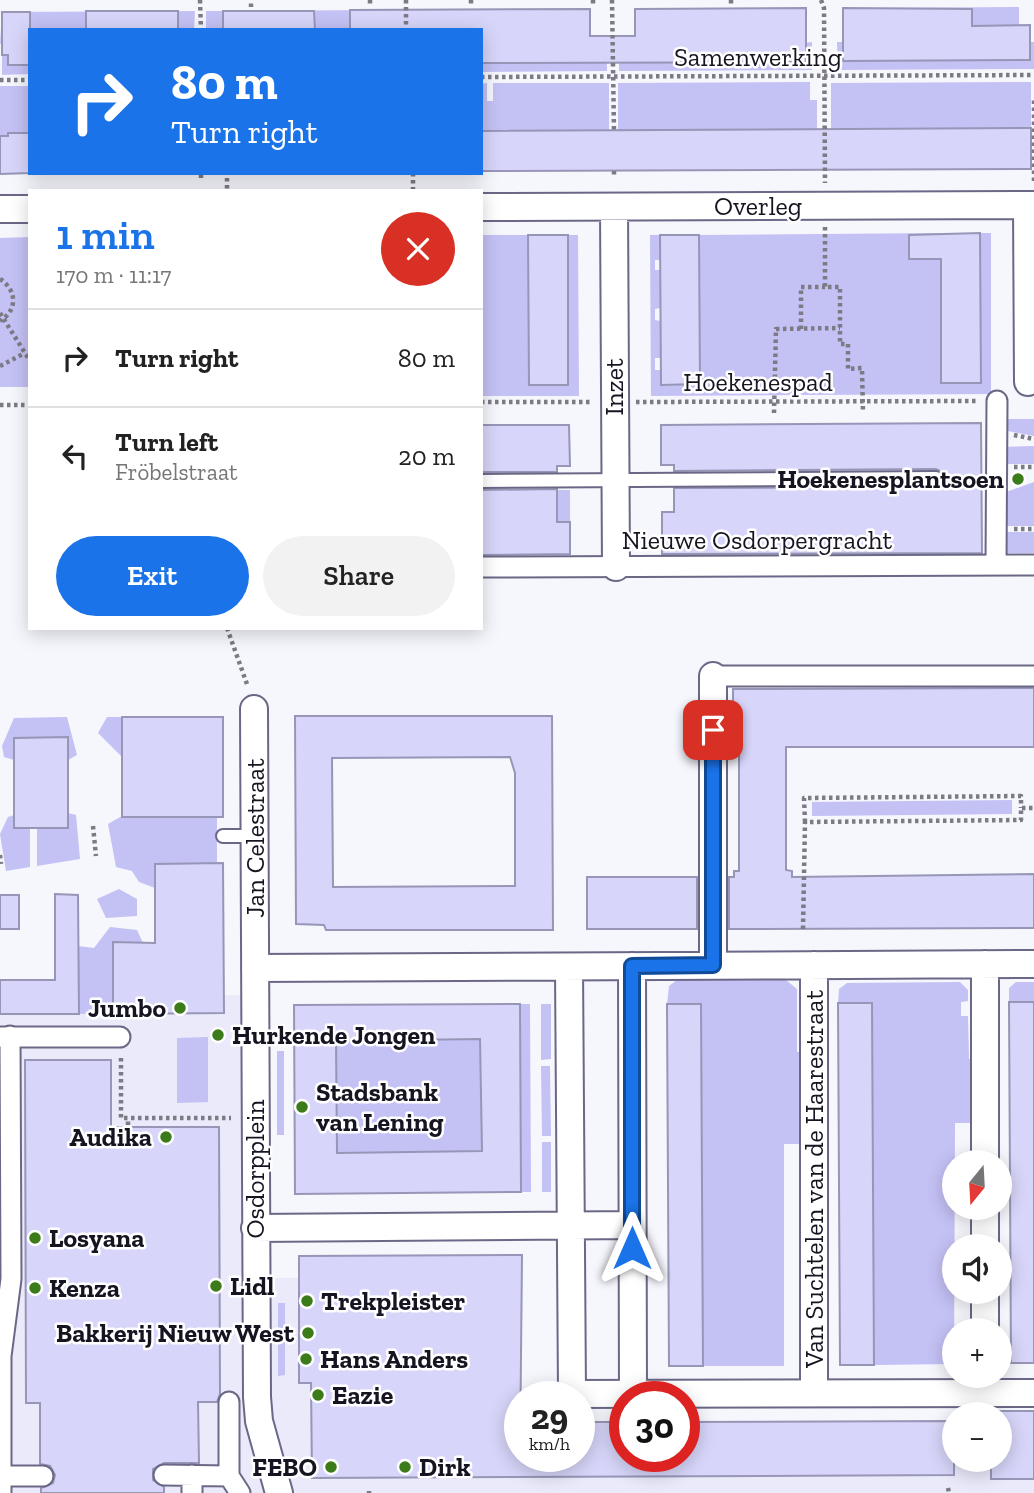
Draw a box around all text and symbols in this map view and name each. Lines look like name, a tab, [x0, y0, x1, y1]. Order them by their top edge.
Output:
street label: Samenwerking	[674, 41, 842, 73]
text: 80 m	[171, 53, 278, 112]
icon: right	[56, 56, 147, 147]
text: Turn right	[171, 113, 318, 151]
street label: Overleg	[714, 190, 802, 222]
text: 1 min	[56, 209, 155, 260]
button: close	[381, 212, 455, 286]
text: 170 m · 11:17	[56, 261, 171, 289]
icon: right	[56, 339, 94, 377]
text: Turn right	[115, 342, 238, 374]
text: 80 m	[398, 342, 455, 374]
street label: Inzet	[598, 358, 630, 416]
street label: Hoekenespad	[683, 366, 833, 398]
text: Turn left	[115, 426, 218, 458]
icon: left	[56, 437, 94, 475]
text: 20 m	[398, 440, 455, 472]
text: Fröbelstraat	[115, 458, 238, 486]
place label: Hoekenesplantsoen	[777, 463, 1005, 495]
marker: Hoekenesplantsoen	[1010, 471, 1026, 487]
street label: Nieuwe Osdorpergracht	[622, 524, 893, 556]
button: Exit	[56, 536, 249, 616]
button: Share	[263, 536, 455, 616]
pin	[683, 700, 743, 760]
icon: arrive	[694, 711, 732, 749]
street label: Jan Celestraat	[239, 758, 271, 918]
street label: Van Suchtelen van de Haarestraat	[798, 990, 830, 1369]
place label: Jumbo	[88, 992, 166, 1024]
marker: Jumbo	[172, 1000, 188, 1016]
place label: Hurkende Jongen	[232, 1019, 436, 1051]
marker: Hurkende Jongen	[210, 1027, 226, 1043]
place label: Stadsbank van Lening	[316, 1076, 444, 1138]
marker: Stadsbank van Lening	[294, 1099, 310, 1115]
street label: Osdorpplein	[239, 1100, 271, 1238]
place label: Audika	[69, 1121, 152, 1153]
marker: Audika	[158, 1129, 174, 1145]
north arrow	[942, 1150, 1012, 1220]
map controls	[942, 1150, 1012, 1472]
position arrow	[595, 1211, 669, 1285]
place label: Losyana	[49, 1222, 144, 1254]
marker: Losyana	[27, 1230, 43, 1246]
button: sound	[942, 1234, 1012, 1304]
place label: Lidl	[230, 1270, 275, 1302]
place label: Kenza	[49, 1272, 120, 1304]
marker: Lidl	[208, 1278, 224, 1294]
marker: Kenza	[27, 1280, 43, 1296]
place label: Trekpleister	[321, 1285, 465, 1317]
marker: Trekpleister	[299, 1293, 315, 1309]
place label: Bakkerij Nieuw West	[56, 1317, 295, 1349]
button: +	[942, 1318, 1012, 1388]
marker: Bakkerij Nieuw West	[300, 1325, 316, 1341]
place label: Hans Anders	[320, 1343, 468, 1375]
marker: Hans Anders	[298, 1351, 314, 1367]
place label: Eazie	[332, 1379, 394, 1411]
speed limit sign: 30	[609, 1381, 700, 1472]
marker: Eazie	[310, 1387, 326, 1403]
text: 29	[531, 1396, 568, 1438]
button: −	[942, 1402, 1012, 1472]
text: km/h	[529, 1433, 570, 1455]
place label: FEBO	[252, 1451, 317, 1483]
place label: Dirk	[419, 1451, 471, 1483]
marker: FEBO	[323, 1459, 339, 1475]
marker: Dirk	[397, 1459, 413, 1475]

